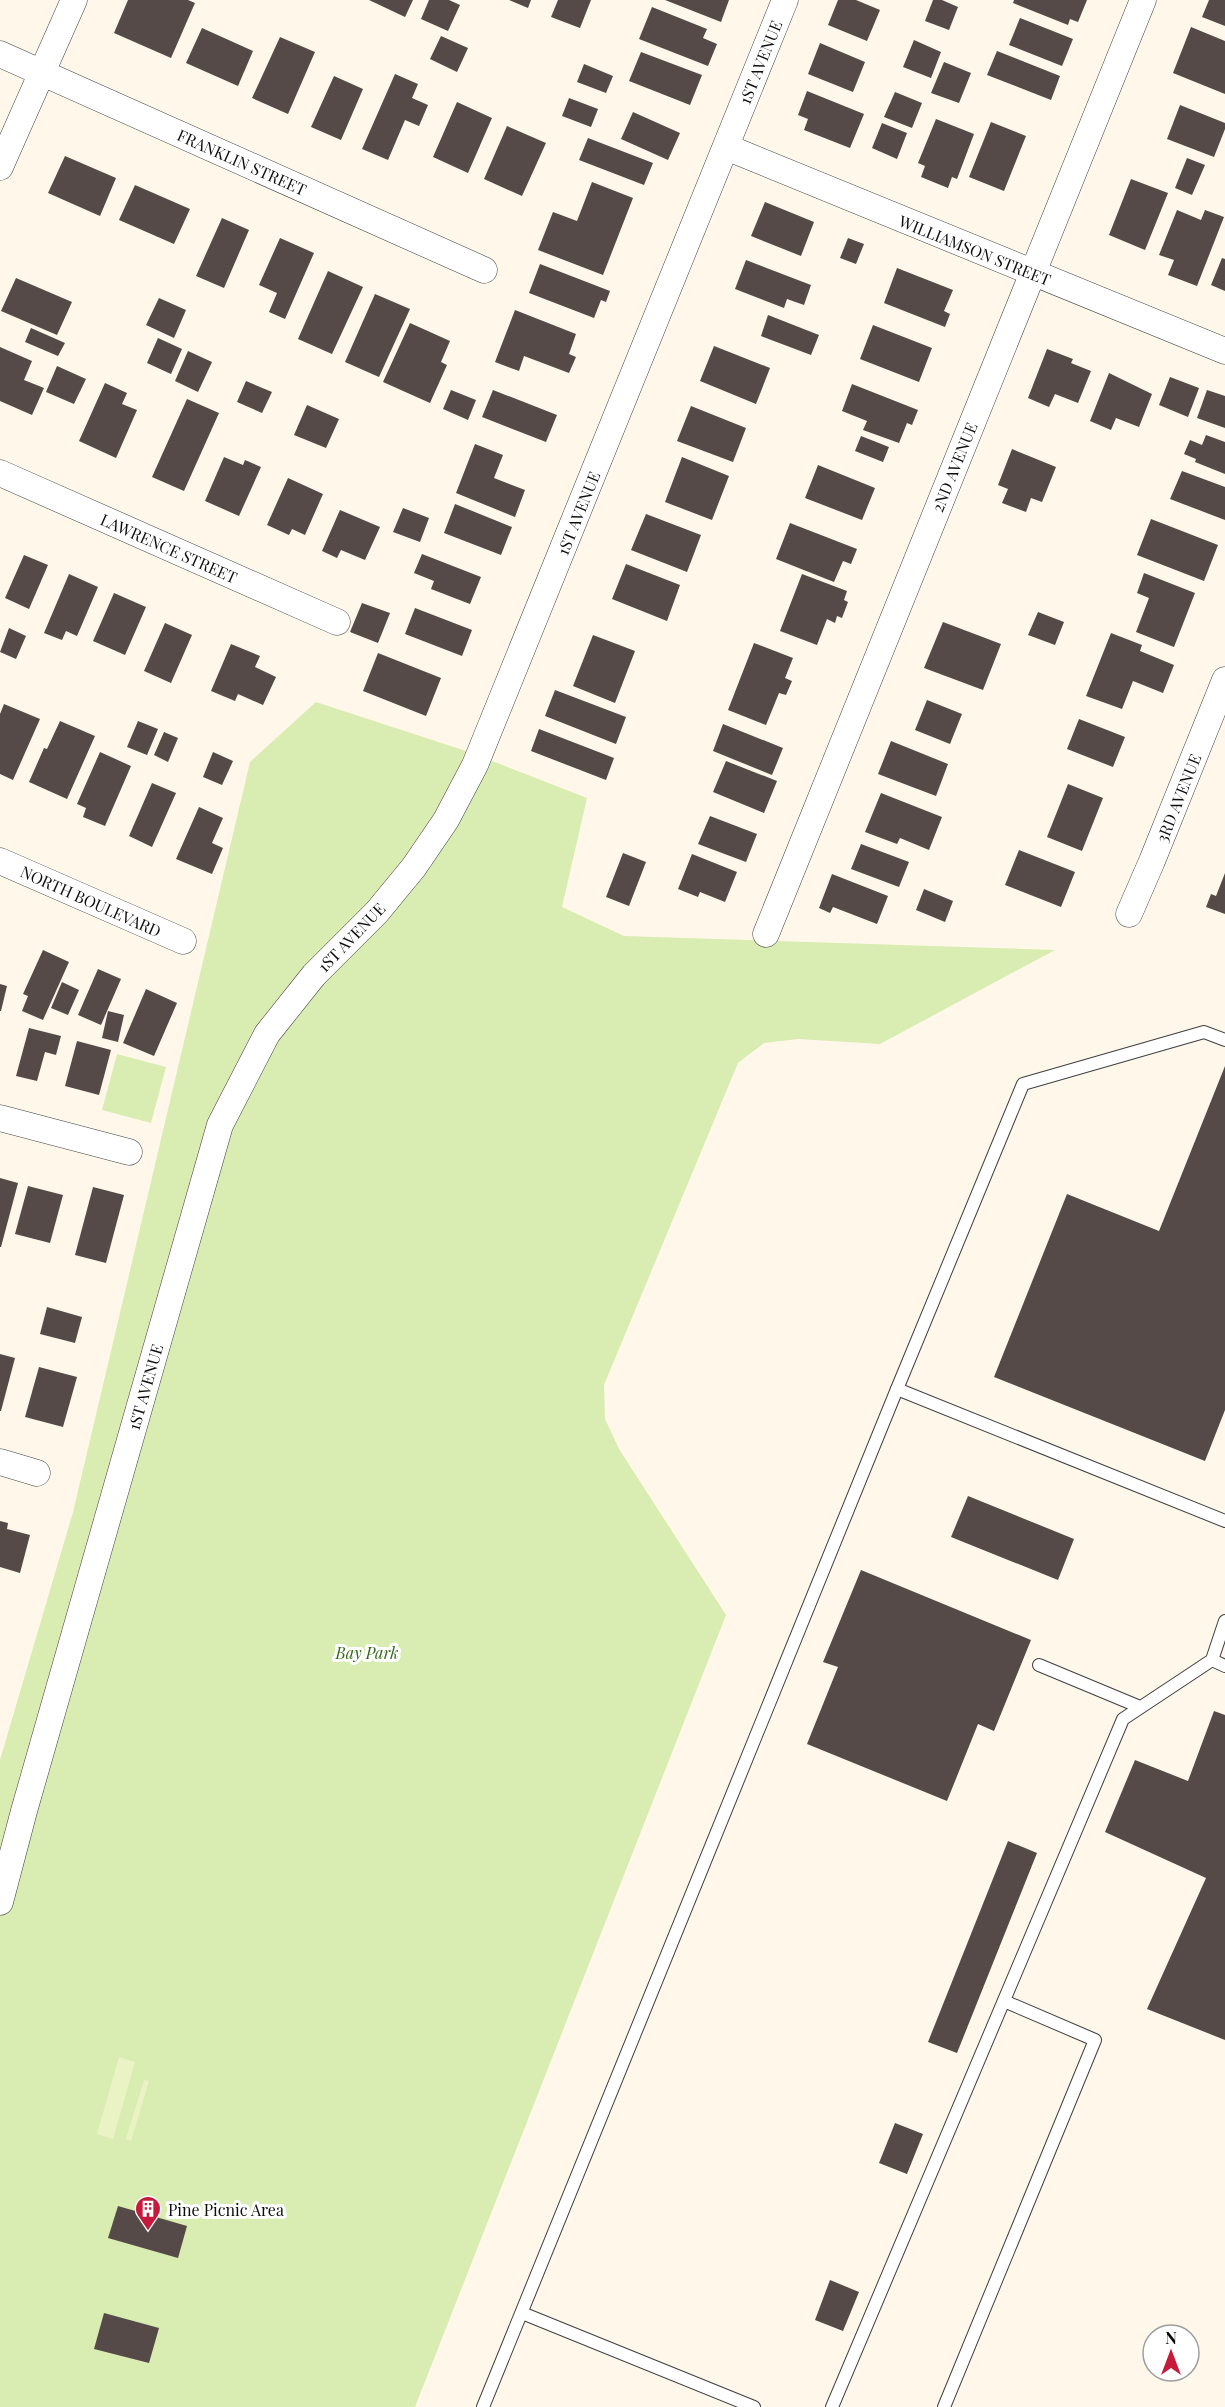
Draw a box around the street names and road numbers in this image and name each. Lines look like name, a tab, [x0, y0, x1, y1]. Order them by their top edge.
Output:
street label: 1ST AVENUE	[734, 17, 786, 107]
street label: FRANKLIN STREET	[174, 124, 310, 200]
street label: WILLIAMSON STREET	[895, 210, 1054, 290]
street label: 2ND AVENUE	[926, 419, 982, 515]
street label: 1ST AVENUE	[552, 468, 604, 558]
street label: LAWRENCE STREET	[97, 508, 241, 588]
street label: 3RD AVENUE	[1151, 751, 1205, 845]
street label: NORTH BOULEVARD	[17, 861, 165, 941]
street label: 1ST AVENUE	[313, 898, 389, 976]
street label: 1ST AVENUE	[123, 1342, 167, 1432]

